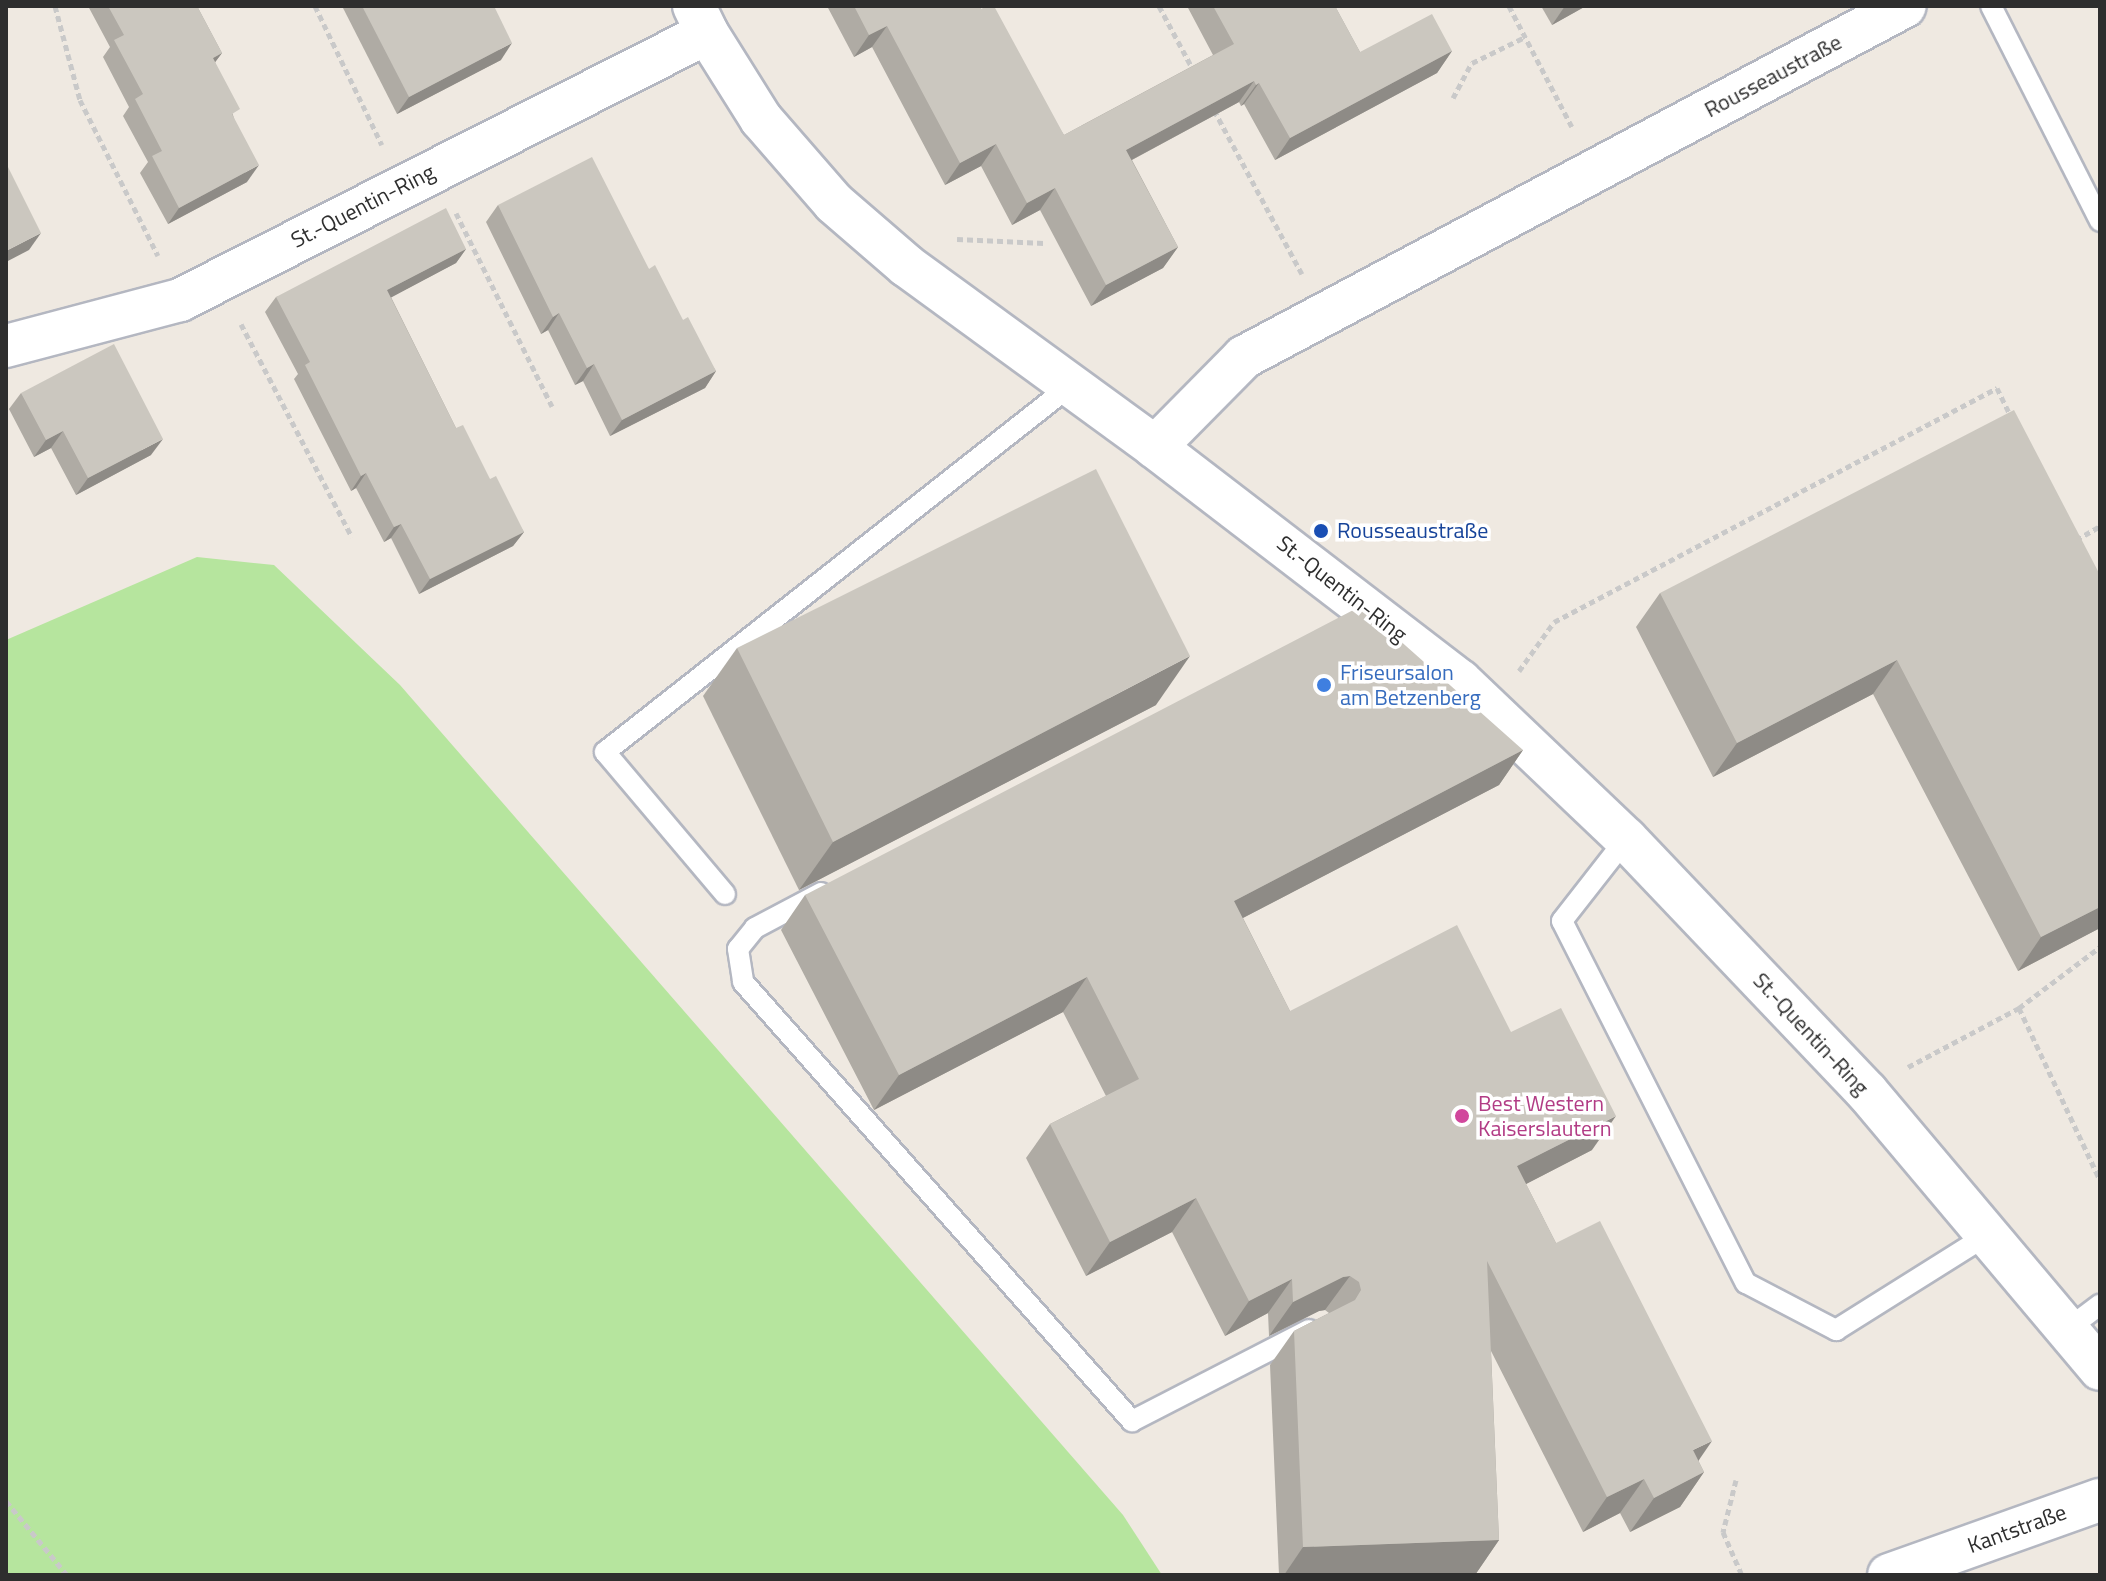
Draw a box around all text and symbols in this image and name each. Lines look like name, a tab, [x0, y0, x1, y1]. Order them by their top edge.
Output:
street label: Rousseaustraße	[1700, 29, 1846, 123]
street label: St.-Quentin-Ring	[287, 158, 439, 254]
place label: Rousseaustraße	[1337, 518, 1488, 544]
marker: Rousseaustraße	[1312, 522, 1330, 540]
street label: St.-Quentin-Ring	[1272, 530, 1412, 648]
place label: Friseursalon am Betzenberg	[1340, 659, 1481, 710]
marker: Friseursalon am Betzenberg	[1315, 676, 1333, 694]
street label: St.-Quentin-Ring	[1748, 967, 1874, 1101]
place label: Best Western Kaiserslautern	[1478, 1090, 1612, 1142]
marker: Best Western Kaiserslautern	[1453, 1107, 1471, 1125]
street label: Kantstraße	[1964, 1499, 2070, 1559]

